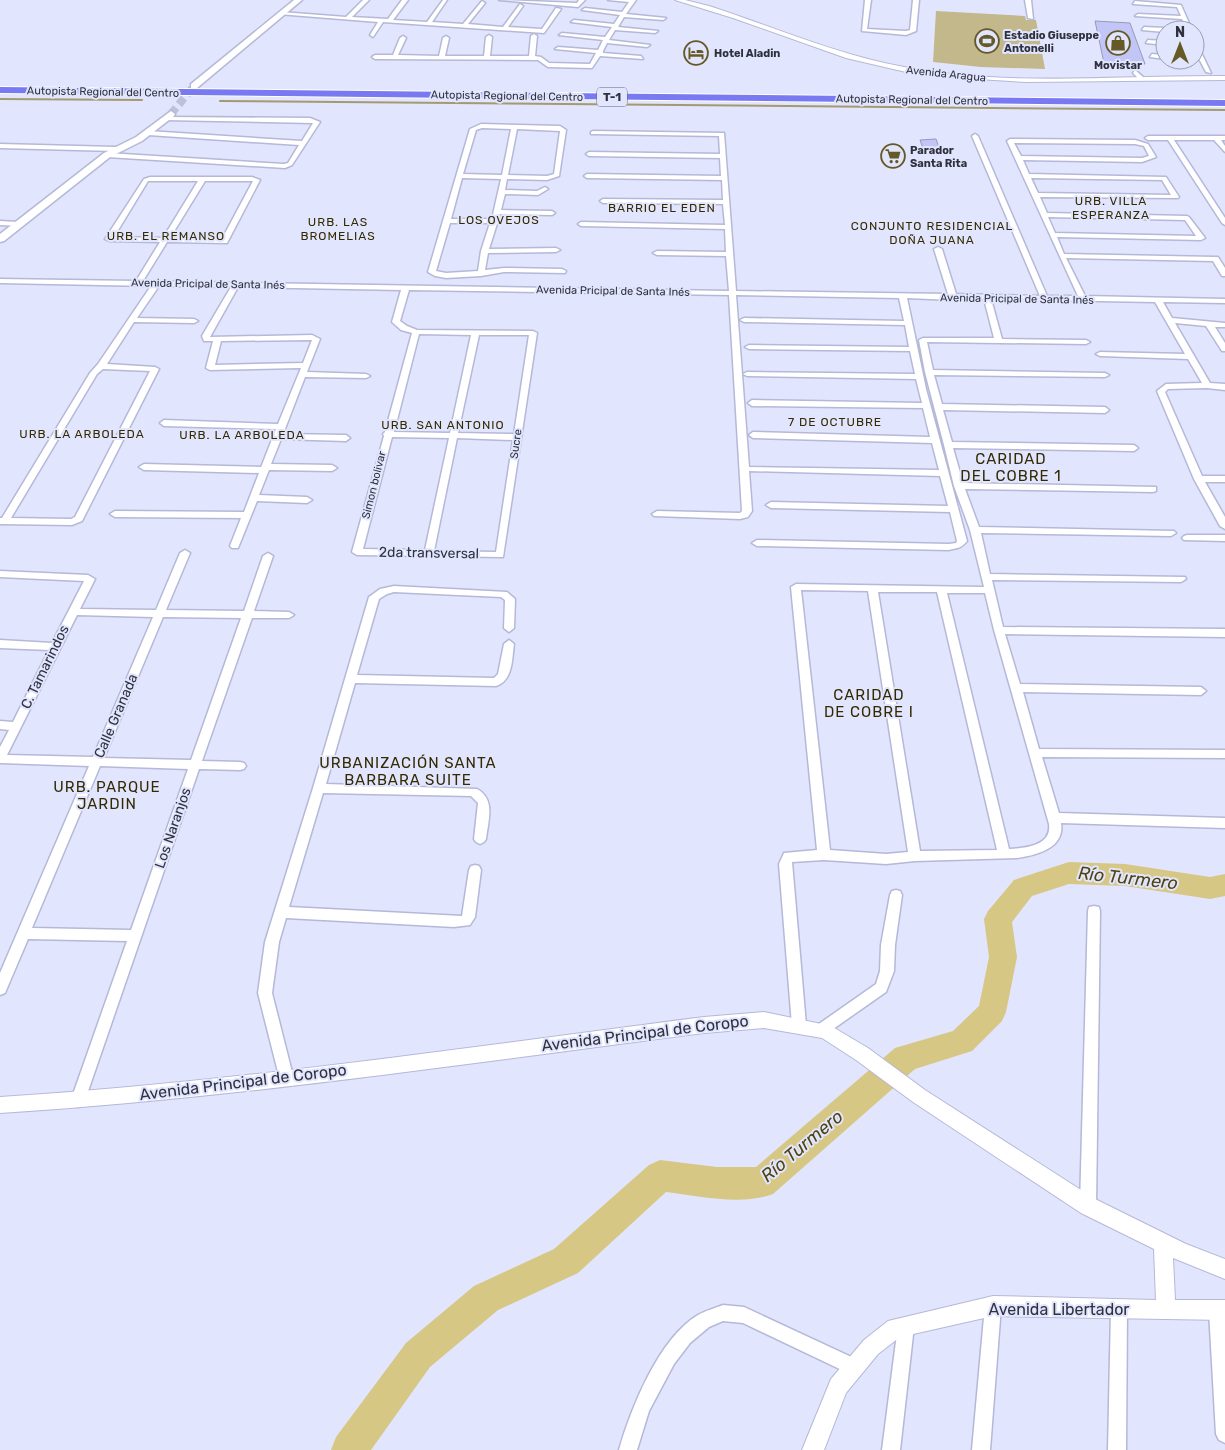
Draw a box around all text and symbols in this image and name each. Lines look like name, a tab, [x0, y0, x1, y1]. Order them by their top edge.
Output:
north arrow	[1155, 20, 1205, 70]
text: N	[1175, 24, 1185, 41]
sports icon: Estadio Giuseppe Antonelli	[974, 28, 1000, 54]
place label: Estadio Giuseppe Antonelli	[1004, 29, 1099, 55]
shop icon: Movistar	[1105, 30, 1131, 56]
hotel icon: Hotel Aladin	[683, 40, 709, 66]
place label: Hotel Aladin	[714, 47, 780, 60]
place label: Movistar	[1094, 59, 1142, 72]
street label: Avenida Aragua	[905, 63, 987, 85]
street label: Autopista Regional del Centro	[27, 84, 179, 100]
street label: Autopista Regional del Centro	[431, 88, 583, 104]
road number: T-1	[597, 88, 627, 106]
street label: Autopista Regional del Centro	[836, 92, 988, 108]
supermarket icon: Parador Santa Rita	[880, 143, 906, 169]
place label: Parador Santa Rita	[910, 144, 967, 170]
district label: URB. VILLA ESPERANZA	[1072, 194, 1150, 222]
district label: BARRIO EL EDEN	[608, 201, 716, 215]
district label: LOS OVEJOS	[458, 213, 540, 227]
district label: URB. LAS BROMELIAS	[300, 215, 376, 243]
district label: CONJUNTO RESIDENCIAL DOÑA JUANA	[851, 219, 1013, 247]
district label: URB. EL REMANSO	[107, 229, 225, 243]
street label: Avenida Pricipal de Santa Inés	[131, 276, 285, 292]
street label: Avenida Pricipal de Santa Inés	[536, 283, 690, 299]
street label: Avenida Pricipal de Santa Inés	[940, 291, 1094, 307]
district label: 7 DE OCTUBRE	[788, 415, 882, 429]
district label: URB. SAN ANTONIO	[381, 418, 505, 432]
district label: URB. LA ARBOLEDA	[19, 427, 145, 441]
district label: URB. LA ARBOLEDA	[179, 428, 305, 442]
street label: Sucre	[507, 428, 525, 460]
street label: Simon bolivar	[359, 449, 389, 520]
district label: CARIDAD DEL COBRE 1	[960, 450, 1062, 485]
street label: 2da transversal	[379, 544, 479, 562]
street label: C. Tamarindos	[17, 622, 73, 712]
street label: Calle Granada	[91, 671, 141, 761]
district label: CARIDAD DE COBRE I	[824, 686, 914, 721]
district label: URBANIZACIÓN SANTA BARBARA SUITE	[319, 754, 497, 789]
district label: URB. PARQUE JARDIN	[53, 778, 161, 813]
street label: Los Naranjos	[151, 786, 195, 870]
water label: Río Turmero	[1077, 862, 1179, 894]
street label: Avenida Principal de Coropo	[540, 1011, 750, 1055]
street label: Avenida Principal de Coropo	[138, 1060, 348, 1104]
water label: Río Turmero	[756, 1105, 848, 1187]
street label: Avenida Libertador	[989, 1300, 1129, 1319]

